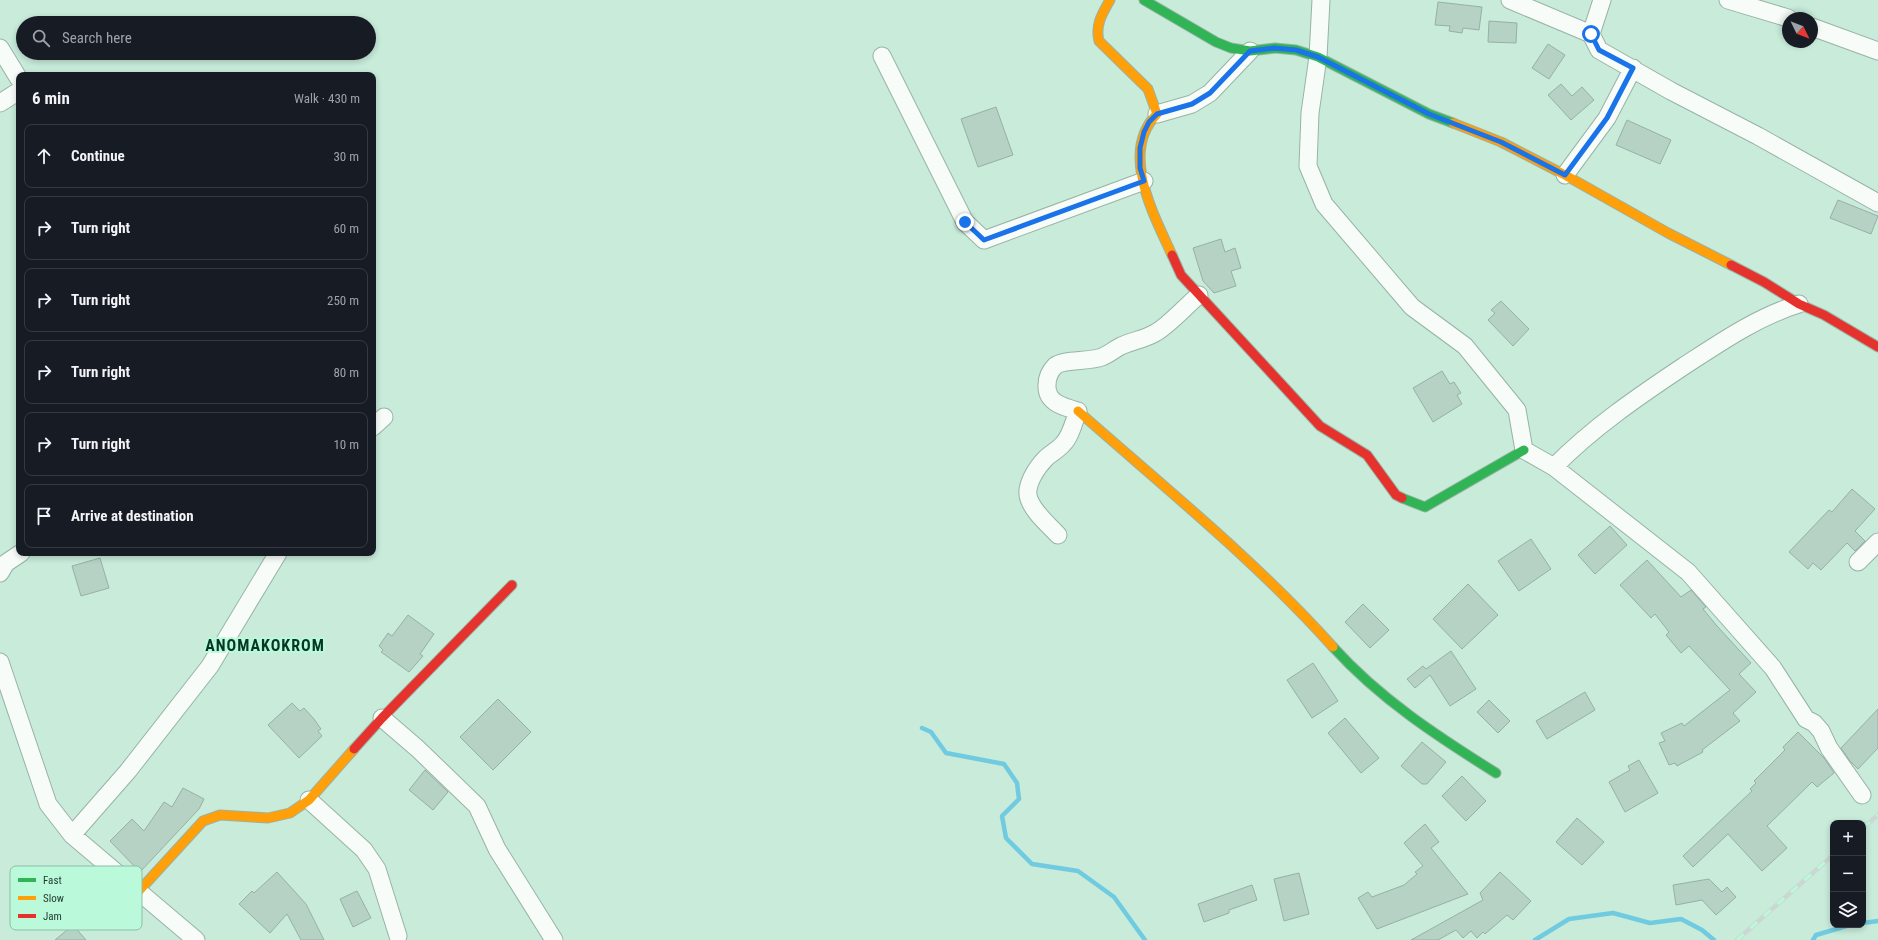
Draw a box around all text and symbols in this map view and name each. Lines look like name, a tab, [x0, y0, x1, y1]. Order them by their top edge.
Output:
north arrow	[1782, 12, 1818, 48]
search box	[16, 16, 376, 60]
route start	[1582, 25, 1600, 43]
icon: search	[30, 27, 52, 49]
text: Search here	[62, 29, 132, 47]
text: 6 min	[32, 88, 70, 108]
text: Walk · 430 m	[294, 91, 360, 106]
icon: ahead	[33, 145, 55, 167]
text: Continue	[71, 147, 125, 165]
text: 30 m	[333, 149, 359, 164]
route end	[956, 213, 974, 231]
icon: right	[33, 217, 55, 239]
text: Turn right	[71, 219, 130, 237]
text: 60 m	[333, 221, 359, 236]
icon: right	[33, 289, 55, 311]
text: Turn right	[71, 291, 130, 309]
text: 250 m	[327, 293, 359, 308]
icon: right	[33, 361, 55, 383]
text: Turn right	[71, 363, 130, 381]
text: 80 m	[333, 365, 359, 380]
icon: right	[33, 433, 55, 455]
text: Turn right	[71, 435, 130, 453]
text: 10 m	[333, 437, 359, 452]
icon: arrive	[33, 505, 55, 527]
text: Arrive at destination	[71, 507, 194, 525]
district label: ANOMAKOKROM	[205, 636, 325, 655]
map controls	[1830, 820, 1866, 928]
button: +	[1830, 820, 1866, 856]
button: −	[1830, 856, 1866, 892]
legend	[10, 866, 142, 930]
text: Fast	[43, 874, 62, 887]
text: Slow	[43, 892, 64, 905]
button: layers	[1830, 892, 1866, 928]
text: Jam	[43, 910, 62, 923]

